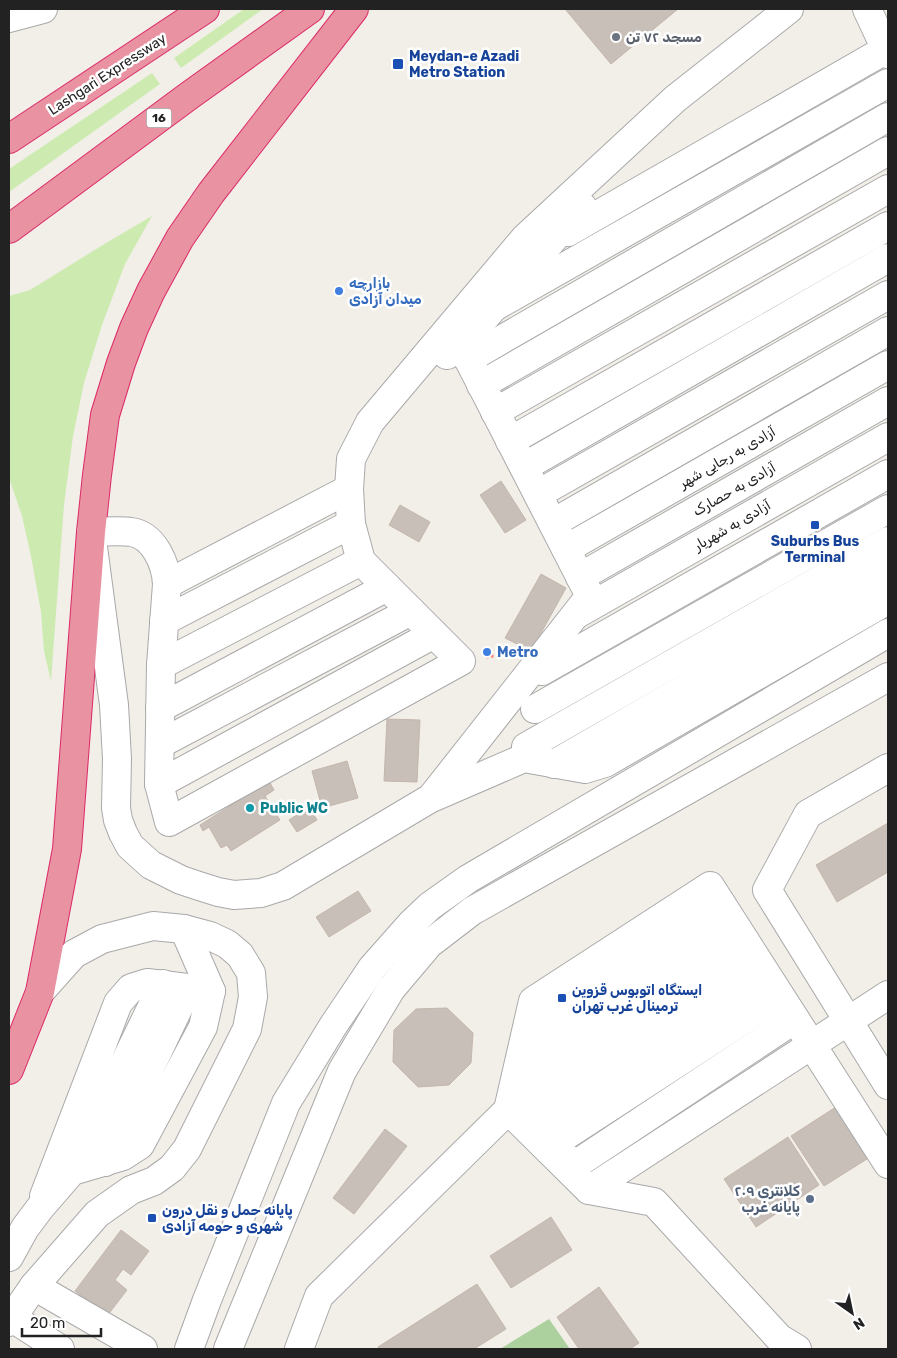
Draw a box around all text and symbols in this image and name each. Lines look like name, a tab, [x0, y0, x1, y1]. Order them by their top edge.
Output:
place label: مسجد ۷۲ تن	[626, 29, 702, 46]
street label: Lashgari Expressway	[45, 30, 170, 119]
marker: مسجد ۷۲ تن	[610, 31, 622, 43]
place label: Meydan-e Azadi Metro Station	[409, 48, 519, 81]
marker: Meydan-e Azadi Metro Station	[391, 57, 405, 71]
road number: 16	[146, 109, 172, 128]
place label: بازارچه میدان آزادی	[349, 275, 422, 308]
marker: بازارچه میدان آزادی	[333, 285, 345, 297]
street label: آزادی به رجایی شهر	[675, 423, 779, 492]
street label: آزادی به حصارک	[690, 459, 779, 520]
street label: آزادی به شهریار	[690, 497, 774, 555]
marker: Suburbs Bus Terminal	[809, 519, 821, 531]
place label: Suburbs Bus Terminal	[771, 533, 860, 566]
place label: Metro	[497, 644, 538, 661]
marker: Metro	[481, 646, 493, 658]
place label: Public WC	[260, 800, 328, 817]
marker: Public WC	[244, 802, 256, 814]
place label: ایستگاه اتوبوس قزوین ترمینال غرب تهران	[572, 982, 702, 1015]
marker: ایستگاه اتوبوس قزوین ترمینال غرب تهران	[556, 992, 568, 1004]
place label: کلانتری ۲۰۹ پایانه غرب	[735, 1183, 800, 1217]
marker: کلانتری ۲۰۹ پایانه غرب	[804, 1193, 816, 1205]
place label: پایانه حمل و نقل درون شهری و حومه آزادی	[162, 1202, 293, 1235]
marker: پایانه حمل و نقل درون شهری و حومه آزادی	[146, 1212, 158, 1224]
north arrow	[827, 1288, 877, 1338]
scale bar	[22, 1306, 101, 1338]
text: 20 m	[30, 1314, 65, 1332]
text: N	[850, 1314, 868, 1333]

